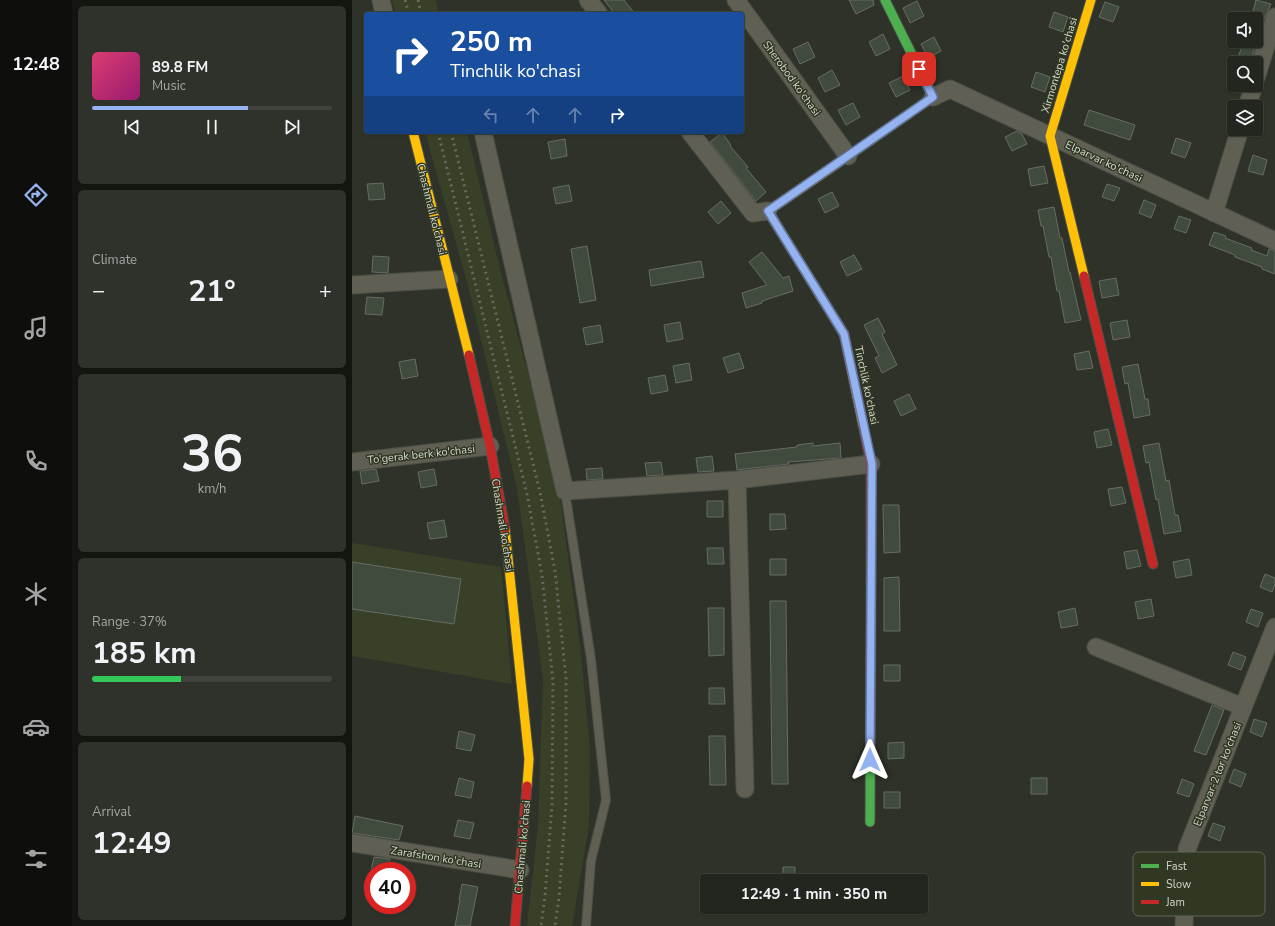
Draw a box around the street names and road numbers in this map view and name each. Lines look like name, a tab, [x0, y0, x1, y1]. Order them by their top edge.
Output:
street label: Xirmontepa ko'chasi	[1038, 16, 1081, 115]
street label: Sherobod ko'chasi	[759, 38, 824, 119]
street label: Elparvar ko'chasi	[1063, 137, 1145, 186]
street label: Chashmali ko'chasi	[413, 162, 450, 256]
street label: Tinchlik ko'chasi	[851, 345, 882, 426]
street label: To'gerak berk ko'chasi	[367, 441, 476, 468]
street label: Chashmali ko'chasi	[488, 478, 517, 573]
street label: Elparvar-2 tor ko'chasi	[1190, 720, 1245, 828]
street label: Chashmali ko'chasi	[511, 800, 534, 894]
street label: Zarafshon ko'chasi	[390, 843, 482, 872]

